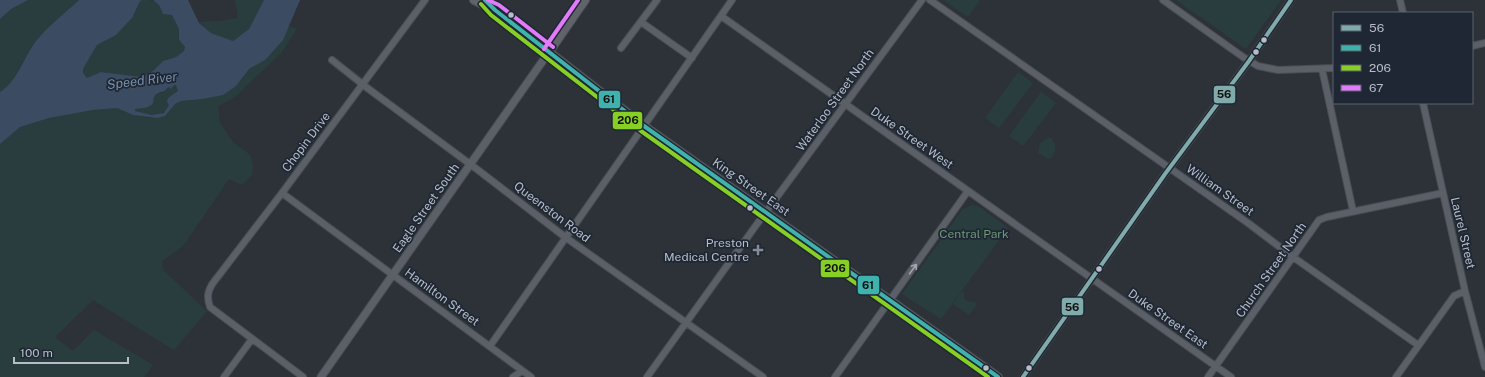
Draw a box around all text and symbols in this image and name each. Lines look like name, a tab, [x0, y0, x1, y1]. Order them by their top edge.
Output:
unlabelled marker	[506, 10, 516, 20]
legend	[1333, 12, 1473, 104]
text: 56	[1369, 21, 1384, 35]
unlabelled marker	[1259, 35, 1269, 45]
text: 61	[1369, 41, 1381, 55]
street label: Waterloo Street North	[793, 46, 877, 154]
unlabelled marker	[1251, 47, 1261, 57]
text: 206	[1369, 61, 1391, 75]
water label: Speed River	[106, 69, 178, 92]
text: 67	[1369, 81, 1383, 95]
line badge: 56	[1213, 85, 1236, 104]
text: 56	[1217, 88, 1231, 100]
line badge: 61	[598, 90, 621, 109]
text: 61	[603, 93, 615, 105]
street label: Duke Street West	[868, 104, 956, 172]
street label: Chopin Drive	[279, 109, 333, 174]
line badge: 206	[612, 111, 643, 130]
text: 206	[617, 114, 639, 126]
street label: King Street East	[710, 155, 793, 219]
street label: Eagle Street South	[390, 161, 462, 255]
street label: William Street	[1183, 161, 1257, 219]
street label: Queenston Road	[511, 179, 593, 245]
street label: Laurel Street	[1448, 196, 1478, 271]
unlabelled marker	[745, 203, 755, 213]
street label: Church Street North	[1233, 220, 1309, 320]
park label: Central Park	[939, 227, 1009, 241]
place label: Preston Medical Centre	[664, 236, 749, 264]
marker: Preston Medical Centre	[752, 244, 764, 256]
line badge: 206	[820, 259, 850, 278]
text: 206	[824, 262, 846, 274]
one-way arrow	[909, 264, 917, 275]
unlabelled marker	[1094, 264, 1104, 274]
street label: Hamilton Street	[402, 265, 482, 329]
line badge: 61	[857, 275, 880, 295]
text: 61	[862, 279, 874, 291]
street label: Duke Street East	[1125, 286, 1211, 352]
line badge: 56	[1061, 297, 1084, 316]
text: 56	[1065, 301, 1079, 313]
scale bar	[14, 339, 128, 365]
text: 100 m	[20, 346, 53, 360]
unlabelled marker	[981, 363, 991, 373]
unlabelled marker	[1024, 363, 1034, 373]

